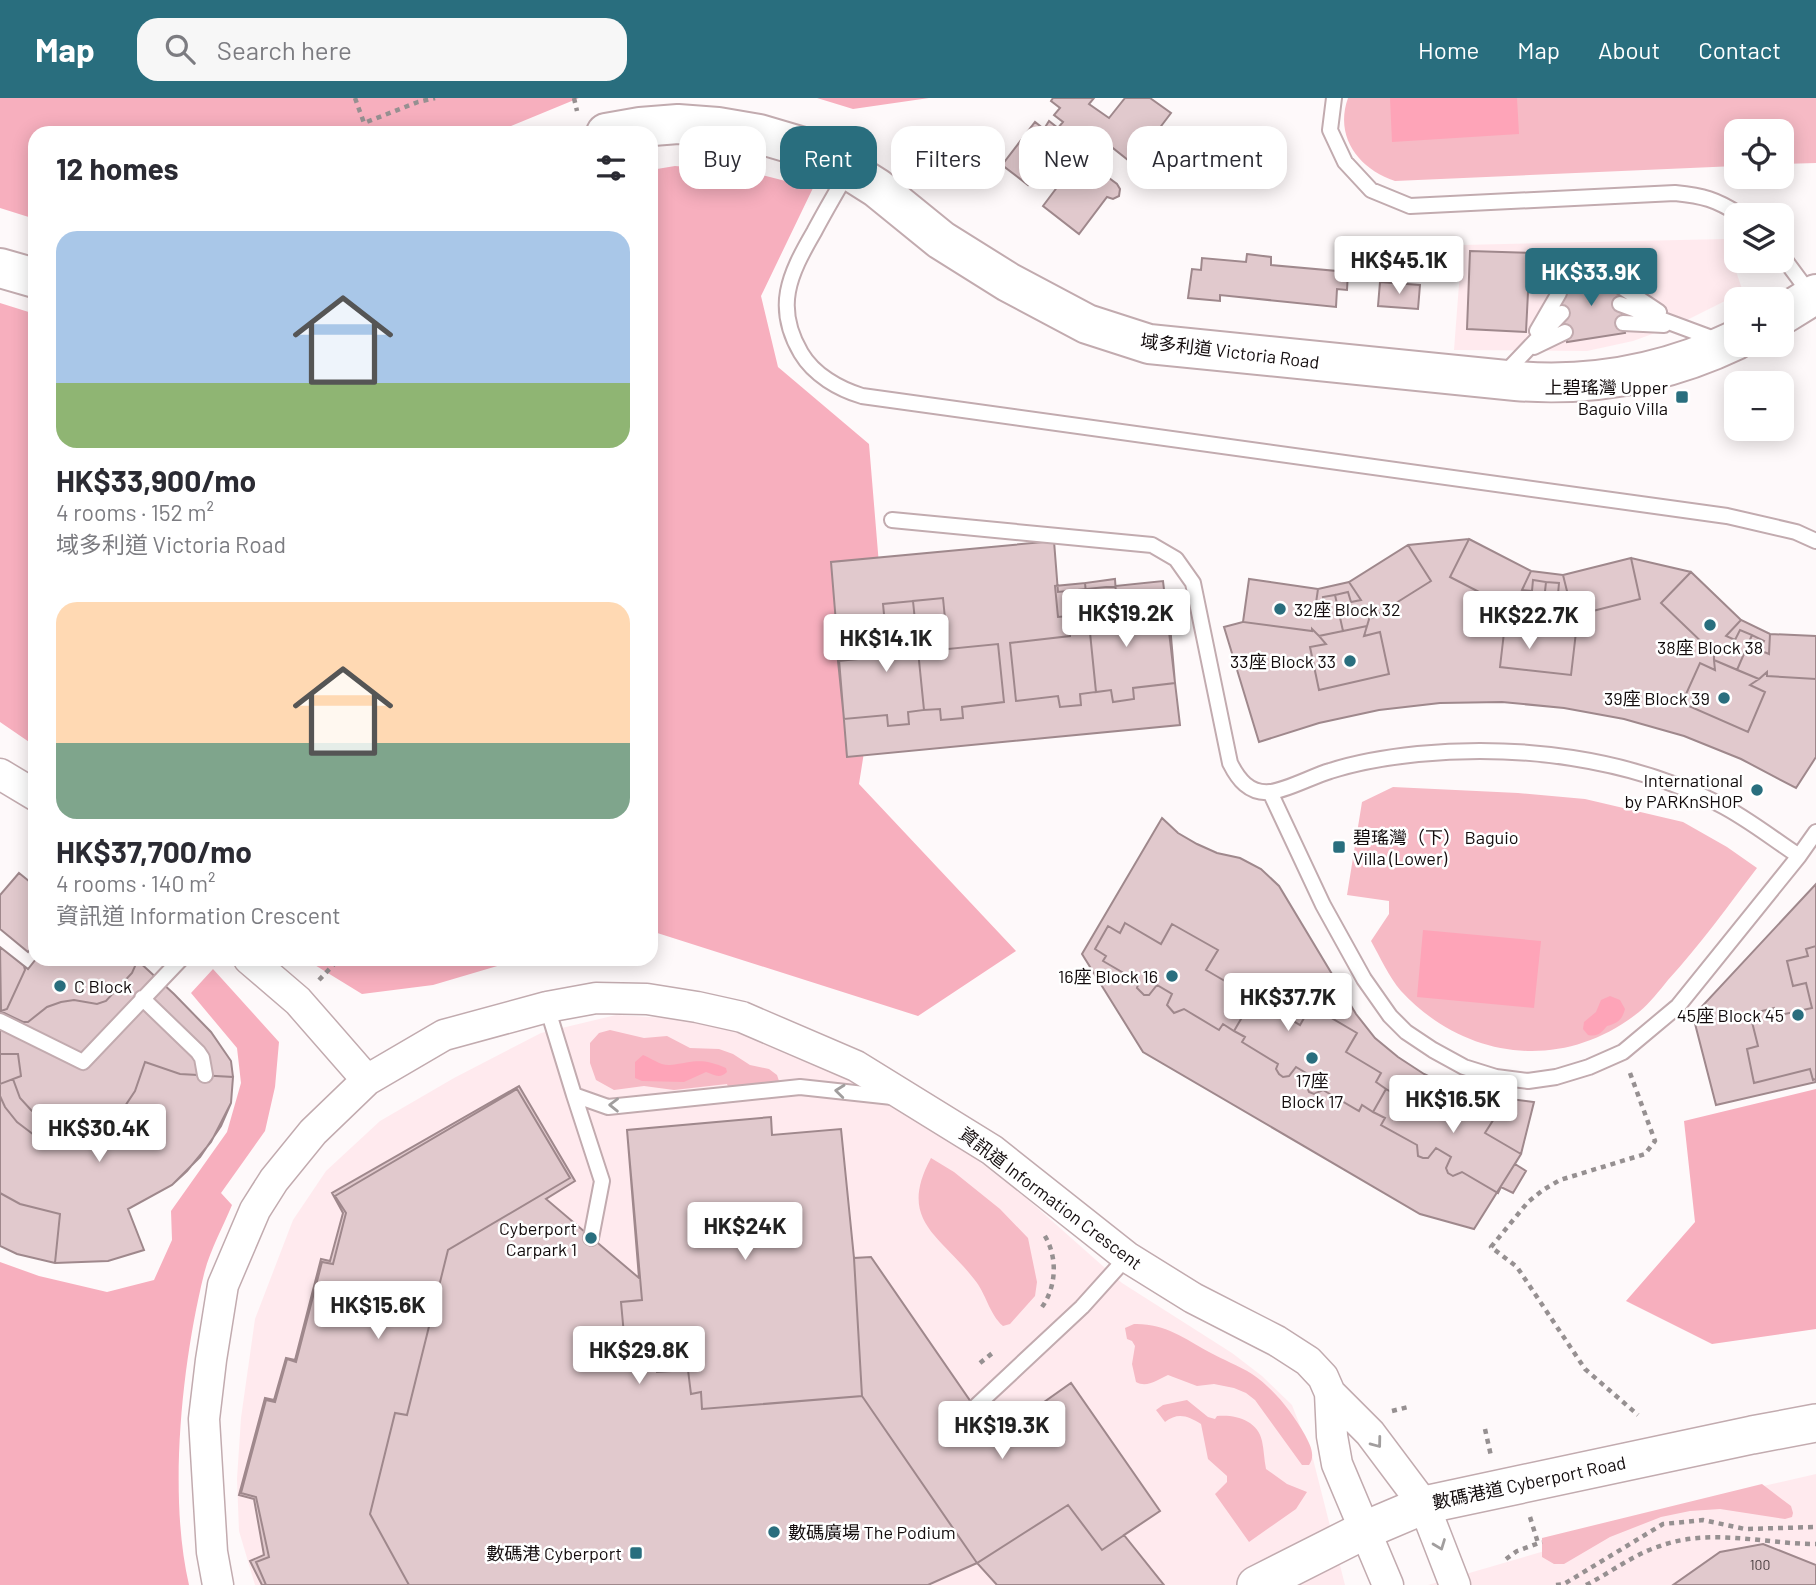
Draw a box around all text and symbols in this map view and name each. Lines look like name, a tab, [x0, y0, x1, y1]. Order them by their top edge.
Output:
search box	[137, 18, 627, 81]
text: Map	[35, 29, 95, 69]
icon: search	[161, 30, 199, 68]
text: Search here	[217, 34, 352, 65]
text: Home	[1418, 35, 1479, 64]
text: Map	[1517, 35, 1560, 64]
text: About	[1598, 35, 1660, 64]
text: Contact	[1698, 35, 1781, 64]
map controls	[1724, 119, 1794, 441]
button: locate	[1724, 119, 1794, 189]
chip: Buy	[679, 126, 766, 189]
chip: Rent	[780, 126, 877, 189]
chip: Filters	[891, 126, 1005, 189]
chip: New	[1019, 126, 1113, 189]
chip: Apartment	[1127, 126, 1287, 189]
icon: filters	[592, 149, 630, 187]
text: 12 homes	[56, 150, 179, 186]
button: layers	[1724, 203, 1794, 273]
pin: HK$45.1K	[1327, 236, 1471, 296]
text: HK$45.1K	[1350, 245, 1448, 273]
pin: HK$33.9K	[1519, 248, 1663, 308]
text: HK$33.9K	[1541, 257, 1641, 285]
icon: home	[280, 277, 406, 403]
button: +	[1724, 287, 1794, 357]
street label: 域多利道 Victoria Road	[1139, 329, 1321, 373]
button: −	[1724, 371, 1794, 441]
place label: 上碧瑤灣 Upper Baguio Villa	[1545, 376, 1668, 419]
marker: 上碧瑤灣 Upper Baguio Villa	[1674, 389, 1690, 405]
text: HK$33,900/mo	[56, 462, 256, 498]
text: 4 rooms · 152 m²	[56, 498, 214, 526]
text: 域多利道 Victoria Road	[56, 530, 286, 558]
pin: HK$19.2K	[1054, 589, 1198, 649]
pin: HK$22.7K	[1457, 592, 1601, 651]
text: HK$19.2K	[1078, 598, 1174, 626]
place label: 32座 Block 32	[1294, 598, 1401, 620]
text: HK$22.7K	[1479, 600, 1579, 628]
marker: 32座 Block 32	[1272, 601, 1288, 617]
pin: HK$14.1K	[814, 614, 958, 674]
marker: 38座 Block 38	[1702, 617, 1718, 633]
text: HK$14.1K	[840, 623, 932, 651]
place label: 38座 Block 38	[1657, 636, 1763, 658]
icon: home	[280, 648, 406, 774]
place label: 33座 Block 33	[1230, 650, 1336, 672]
marker: 33座 Block 33	[1342, 653, 1358, 669]
place label: 39座 Block 39	[1604, 687, 1710, 709]
marker: 39座 Block 39	[1716, 690, 1732, 706]
place label: International by PARKnSHOP	[1624, 769, 1743, 812]
marker: International by PARKnSHOP	[1749, 782, 1765, 798]
place label: 碧瑤灣（下） Baguio Villa (Lower)	[1353, 826, 1519, 869]
text: HK$37,700/mo	[56, 833, 252, 869]
marker: 碧瑤灣（下） Baguio Villa (Lower)	[1331, 839, 1347, 855]
text: 4 rooms · 140 m²	[56, 869, 216, 897]
text: 資訊道 Information Crescent	[56, 901, 341, 929]
place label: 16座 Block 16	[1058, 965, 1158, 987]
marker: 16座 Block 16	[1164, 968, 1180, 984]
pin: HK$37.7K	[1216, 974, 1360, 1033]
place label: C Block	[74, 975, 132, 997]
marker: C Block	[52, 978, 68, 994]
text: HK$37.7K	[1240, 982, 1336, 1010]
place label: 45座 Block 45	[1677, 1004, 1784, 1026]
marker: 45座 Block 45	[1790, 1007, 1806, 1023]
marker: 17座 Block 17	[1304, 1050, 1320, 1066]
place label: 17座 Block 17	[1281, 1069, 1343, 1112]
pin: HK$16.5K	[1381, 1076, 1525, 1135]
one-way arrow	[834, 1084, 845, 1099]
text: HK$16.5K	[1405, 1084, 1501, 1112]
one-way arrow	[608, 1097, 619, 1113]
pin: HK$30.4K	[27, 1104, 171, 1164]
text: HK$30.4K	[48, 1113, 150, 1141]
street label: 資訊道 Information Crescent	[955, 1122, 1147, 1274]
pin: HK$24K	[688, 1202, 802, 1262]
text: HK$24K	[703, 1211, 787, 1239]
place label: Cyberport Carpark 1	[499, 1217, 577, 1260]
marker: Cyberport Carpark 1	[583, 1230, 599, 1246]
pin: HK$15.6K	[306, 1282, 450, 1341]
text: HK$15.6K	[330, 1290, 426, 1318]
pin: HK$29.8K	[567, 1326, 711, 1386]
text: HK$29.8K	[589, 1335, 689, 1363]
pin: HK$19.3K	[930, 1402, 1074, 1461]
text: HK$19.3K	[954, 1410, 1050, 1438]
one-way arrow	[1368, 1435, 1381, 1447]
street label: 數碼港道 Cyberport Road	[1430, 1451, 1628, 1513]
place label: 數碼廣場 The Podium	[788, 1521, 956, 1543]
marker: 數碼廣場 The Podium	[766, 1524, 782, 1540]
one-way arrow	[1431, 1538, 1445, 1550]
place label: 數碼港 Cyberport	[486, 1542, 622, 1564]
marker: 數碼港 Cyberport	[628, 1545, 644, 1561]
house number: 100	[1750, 1556, 1770, 1573]

